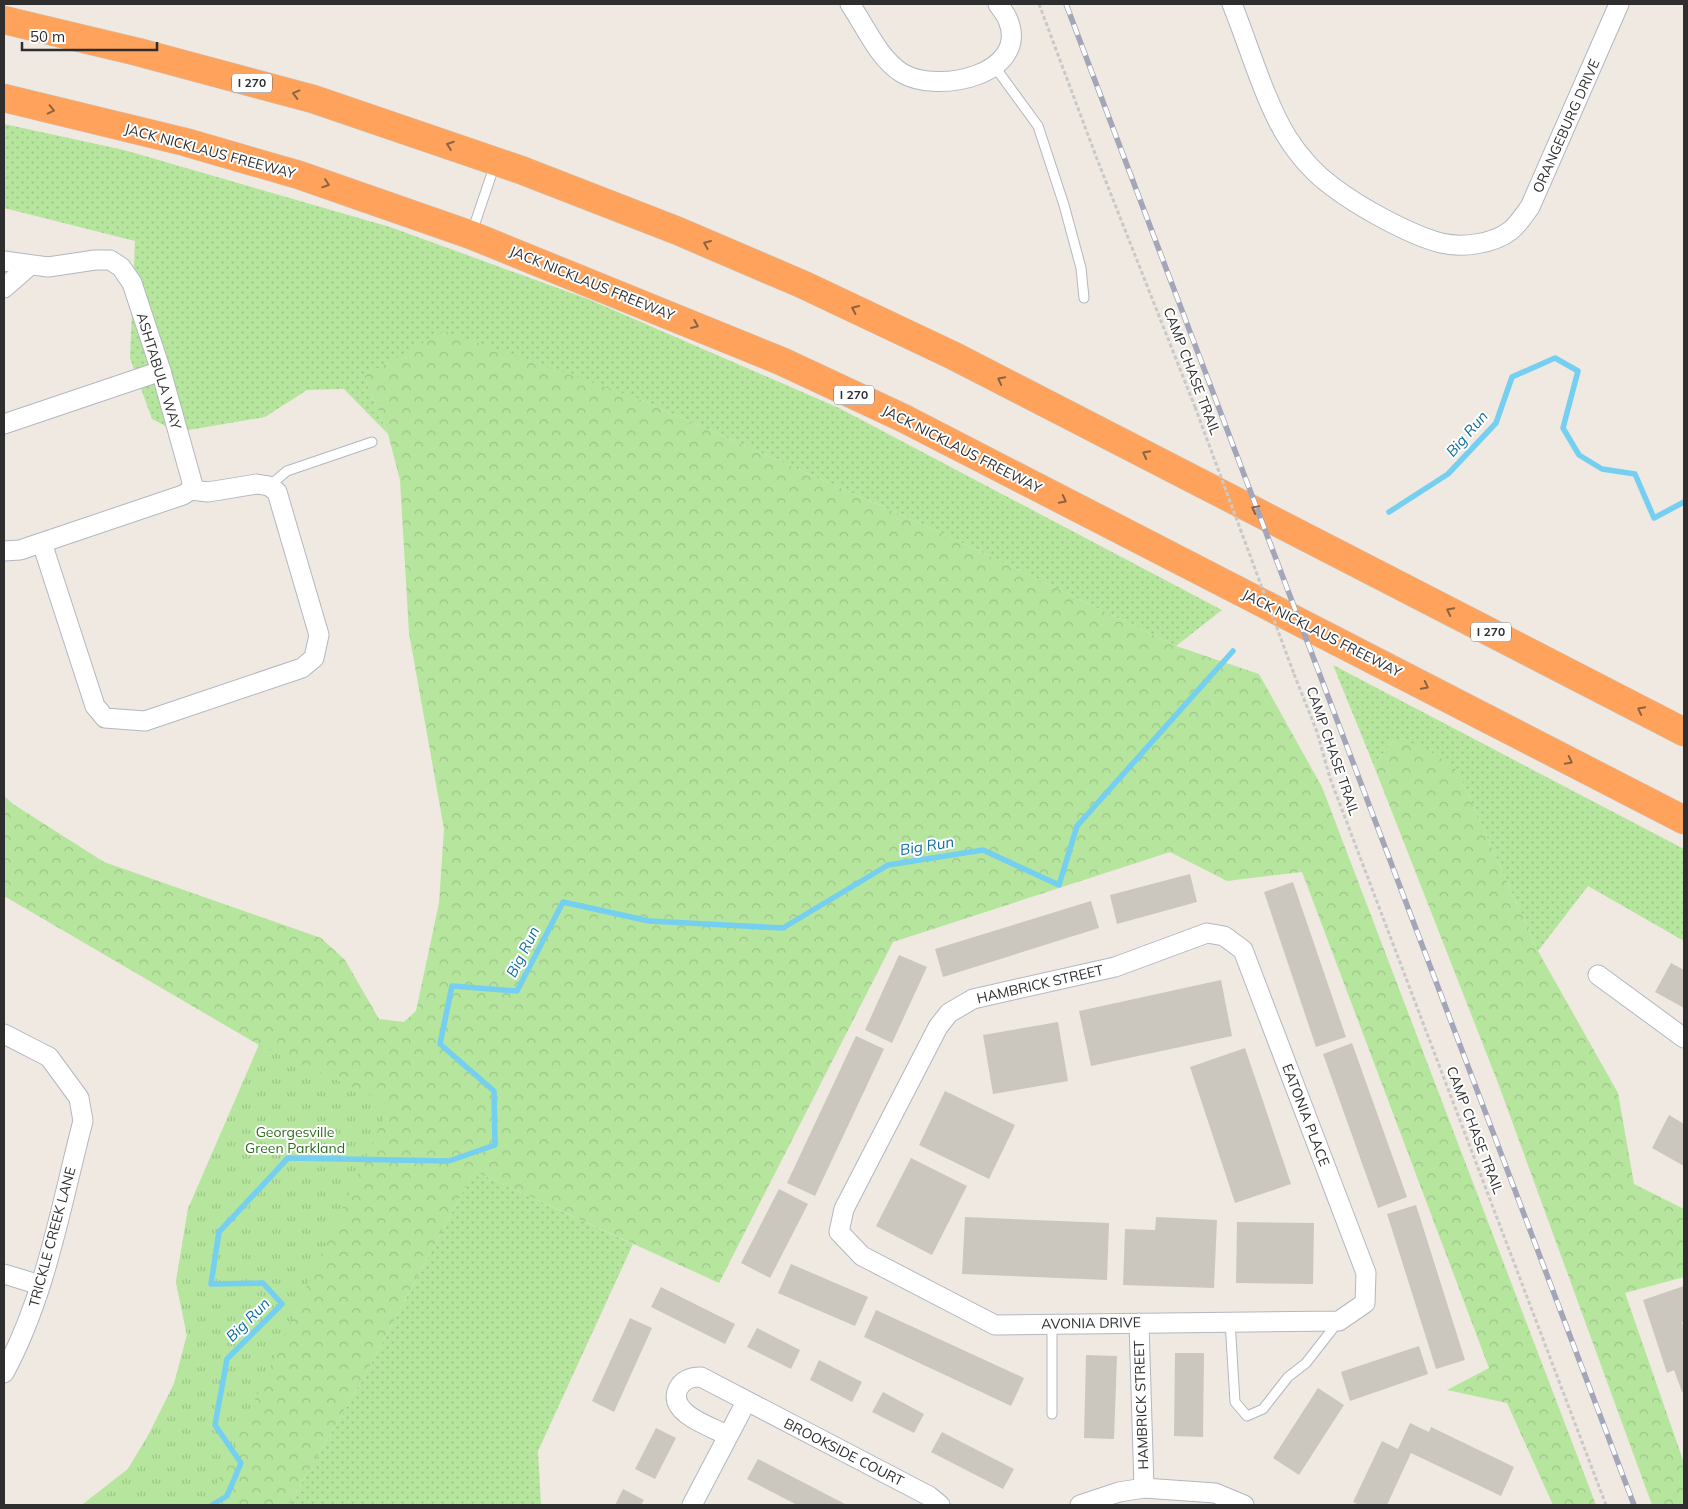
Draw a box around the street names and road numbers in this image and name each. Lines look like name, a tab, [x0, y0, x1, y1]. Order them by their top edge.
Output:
street label: ORANGEBURG DRIVE	[1528, 56, 1604, 196]
road number: I 270	[232, 74, 272, 92]
street label: JACK NICKLAUS FREEWAY	[123, 120, 298, 183]
street label: JACK NICKLAUS FREEWAY	[507, 242, 677, 325]
street label: CAMP CHASE TRAIL	[1159, 305, 1225, 438]
street label: ASHTABULA WAY	[133, 310, 185, 432]
road number: I 270	[834, 386, 874, 404]
street label: JACK NICKLAUS FREEWAY	[879, 401, 1045, 497]
street label: JACK NICKLAUS FREEWAY	[1239, 585, 1405, 681]
road number: I 270	[1471, 622, 1511, 642]
street label: CAMP CHASE TRAIL	[1303, 684, 1364, 818]
street label: HAMBRICK STREET	[975, 961, 1106, 1007]
street label: EATONIA PLACE	[1278, 1061, 1334, 1169]
street label: CAMP CHASE TRAIL	[1442, 1064, 1508, 1197]
street label: TRICKLE CREEK LANE	[25, 1165, 79, 1309]
street label: AVONIA DRIVE	[1041, 1313, 1141, 1333]
street label: HAMBRICK STREET	[1130, 1340, 1152, 1470]
street label: BROOKSIDE COURT	[781, 1414, 907, 1490]

